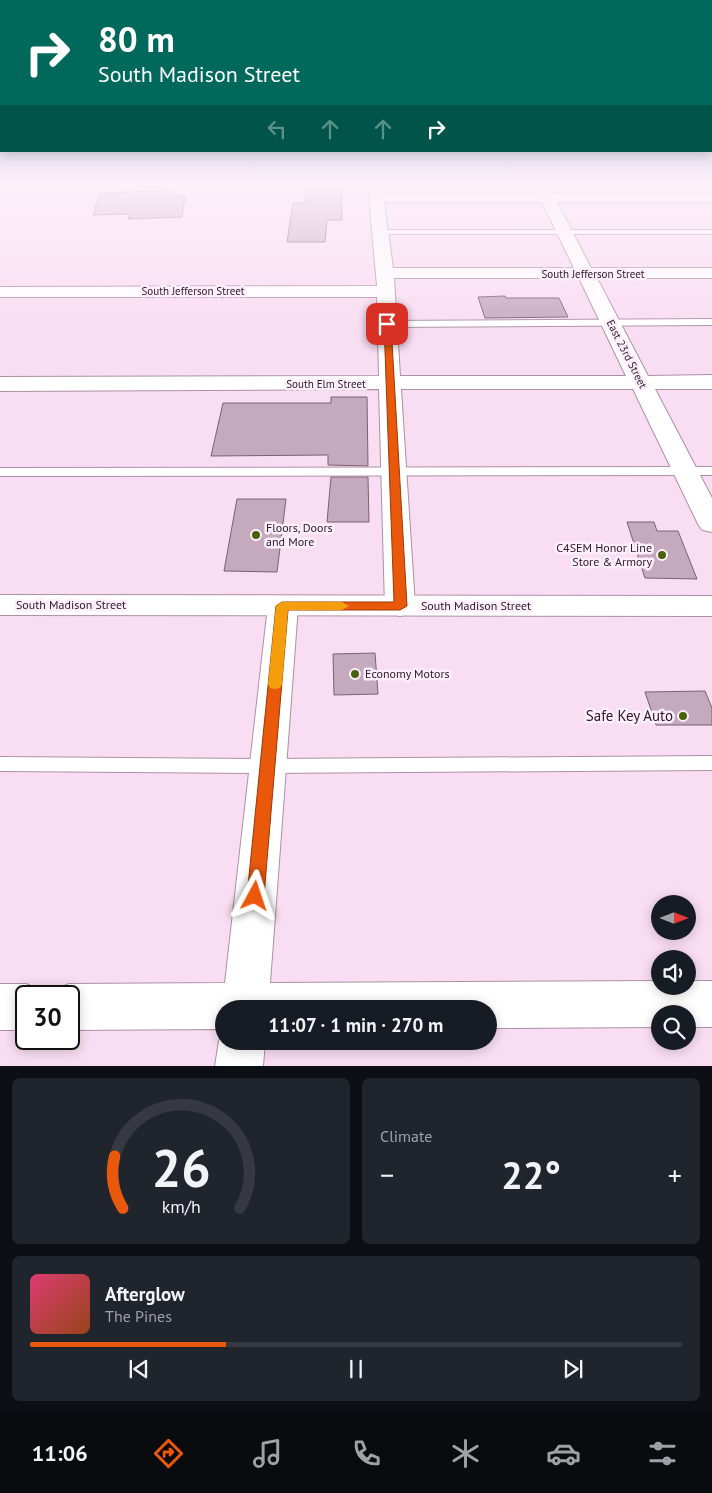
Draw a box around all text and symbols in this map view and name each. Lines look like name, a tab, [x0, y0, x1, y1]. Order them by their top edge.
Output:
text: 80 m	[98, 16, 175, 62]
icon: right	[15, 20, 80, 85]
text: South Madison Street	[98, 60, 300, 88]
icon: left	[263, 115, 291, 143]
icon: ahead	[316, 115, 344, 143]
icon: ahead	[369, 115, 397, 143]
icon: right	[422, 115, 450, 143]
street label: South Jefferson Street	[542, 267, 645, 281]
street label: South Jefferson Street	[142, 284, 245, 298]
pin	[366, 303, 408, 345]
icon: arrive	[373, 310, 401, 338]
street label: East 23rd Street	[604, 317, 650, 391]
street label: South Elm Street	[286, 377, 366, 391]
place label: Floors, Doors and More	[266, 520, 333, 549]
marker: Floors, Doors and More	[250, 529, 262, 541]
place label: C4SEM Honor Line Store & Armory	[556, 540, 652, 569]
marker: C4SEM Honor Line Store & Armory	[656, 549, 668, 561]
street label: South Madison Street	[16, 597, 126, 612]
street label: South Madison Street	[421, 598, 531, 613]
place label: Economy Motors	[365, 666, 450, 681]
marker: Economy Motors	[349, 668, 361, 680]
place label: Safe Key Auto	[586, 706, 673, 725]
marker: Safe Key Auto	[677, 710, 689, 722]
position arrow	[228, 869, 280, 921]
north arrow	[651, 895, 696, 940]
map controls	[651, 895, 696, 1050]
button: sound	[651, 950, 696, 995]
speed limit sign: 30	[15, 985, 80, 1050]
button: search	[651, 1005, 696, 1050]
text: 11:07 · 1 min · 270 m	[269, 1013, 443, 1037]
text: Climate	[380, 1126, 432, 1146]
text: 26	[152, 1134, 210, 1201]
text: 22°	[501, 1150, 561, 1199]
text: −	[380, 1156, 394, 1193]
text: +	[668, 1156, 682, 1193]
text: km/h	[161, 1195, 201, 1218]
text: Afterglow	[105, 1282, 185, 1306]
text: The Pines	[105, 1306, 172, 1326]
icon: previous	[125, 1355, 153, 1383]
icon: pause	[342, 1355, 370, 1383]
icon: next	[559, 1355, 587, 1383]
icon: directions	[151, 1436, 186, 1471]
icon: music	[250, 1436, 285, 1471]
icon: phone	[349, 1436, 384, 1471]
icon: climate	[448, 1436, 483, 1471]
icon: car	[546, 1436, 581, 1471]
icon: filters	[645, 1436, 680, 1471]
text: 11:06	[32, 1439, 88, 1467]

